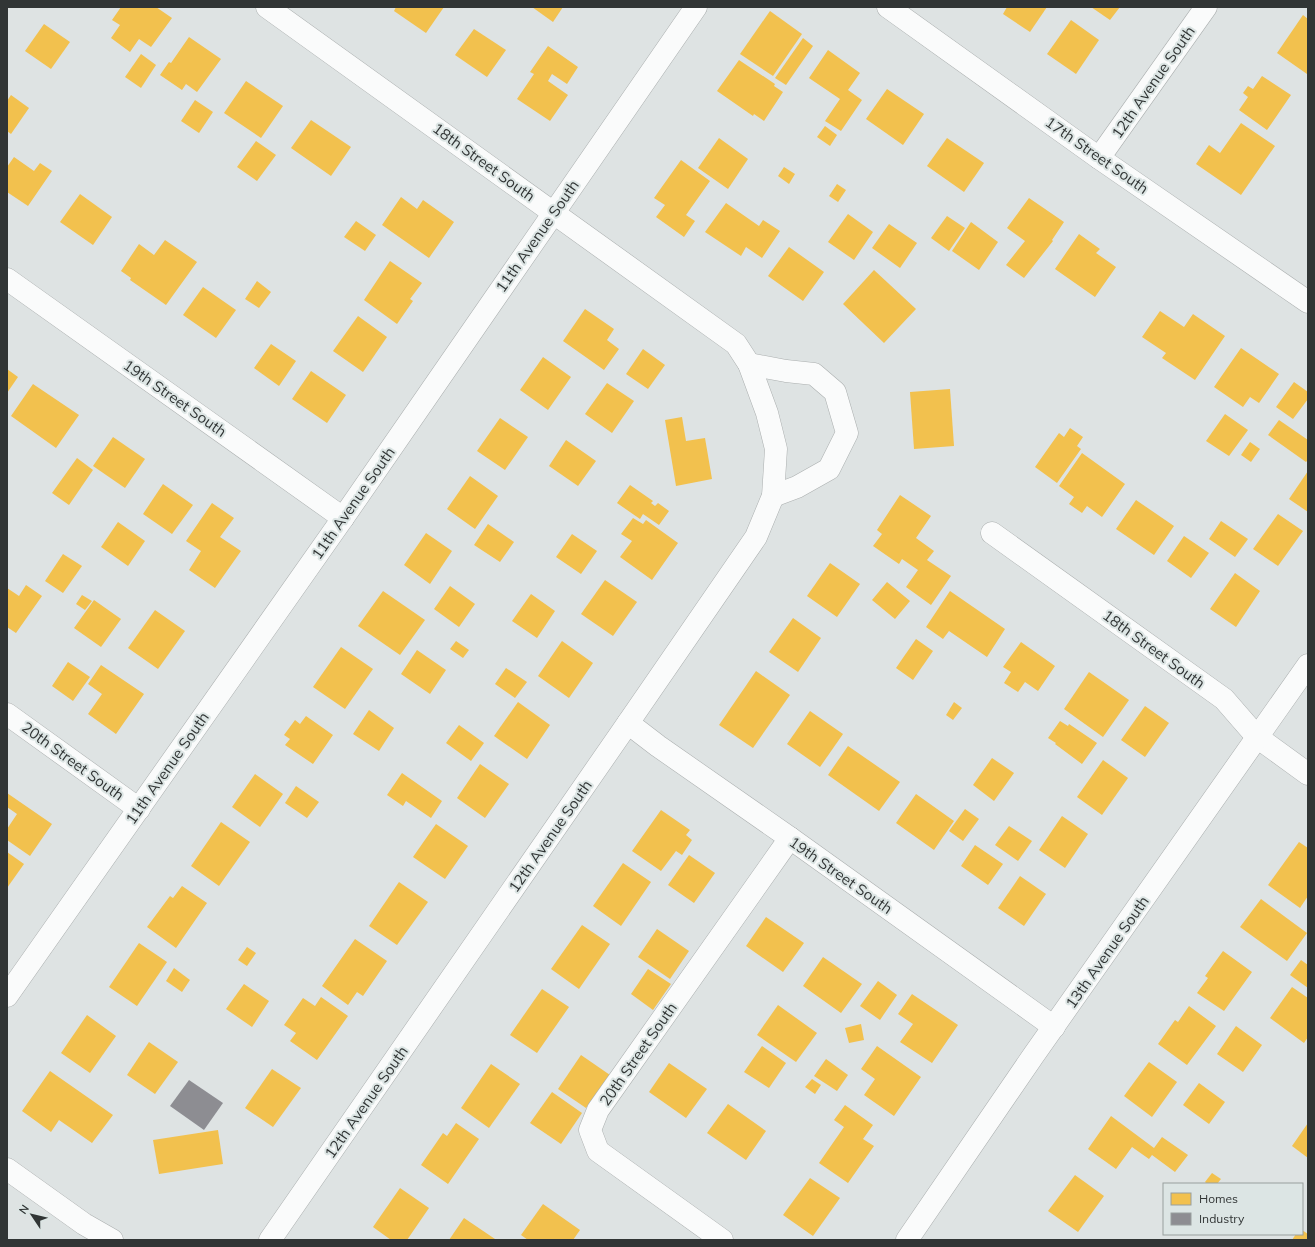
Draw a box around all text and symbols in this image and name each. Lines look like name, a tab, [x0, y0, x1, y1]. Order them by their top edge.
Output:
street label: 12th Avenue South	[1107, 22, 1199, 142]
street label: 17th Street South	[1042, 112, 1152, 198]
street label: 18th Street South	[429, 118, 539, 206]
street label: 11th Avenue South	[491, 176, 583, 296]
street label: 19th Street South	[120, 355, 230, 441]
street label: 11th Avenue South	[307, 443, 399, 563]
street label: 18th Street South	[1099, 605, 1209, 693]
street label: 11th Avenue South	[121, 708, 213, 828]
street label: 20th Street South	[18, 717, 128, 805]
street label: 12th Avenue South	[504, 776, 596, 896]
street label: 19th Street South	[786, 832, 896, 918]
street label: 13th Avenue South	[1061, 892, 1153, 1012]
street label: 20th Street South	[595, 999, 681, 1109]
street label: 12th Avenue South	[320, 1042, 412, 1162]
legend	[1163, 1183, 1303, 1235]
text: Homes	[1199, 1191, 1238, 1206]
north arrow	[12, 1195, 52, 1235]
text: N	[16, 1202, 32, 1217]
text: Industry	[1199, 1211, 1245, 1226]

